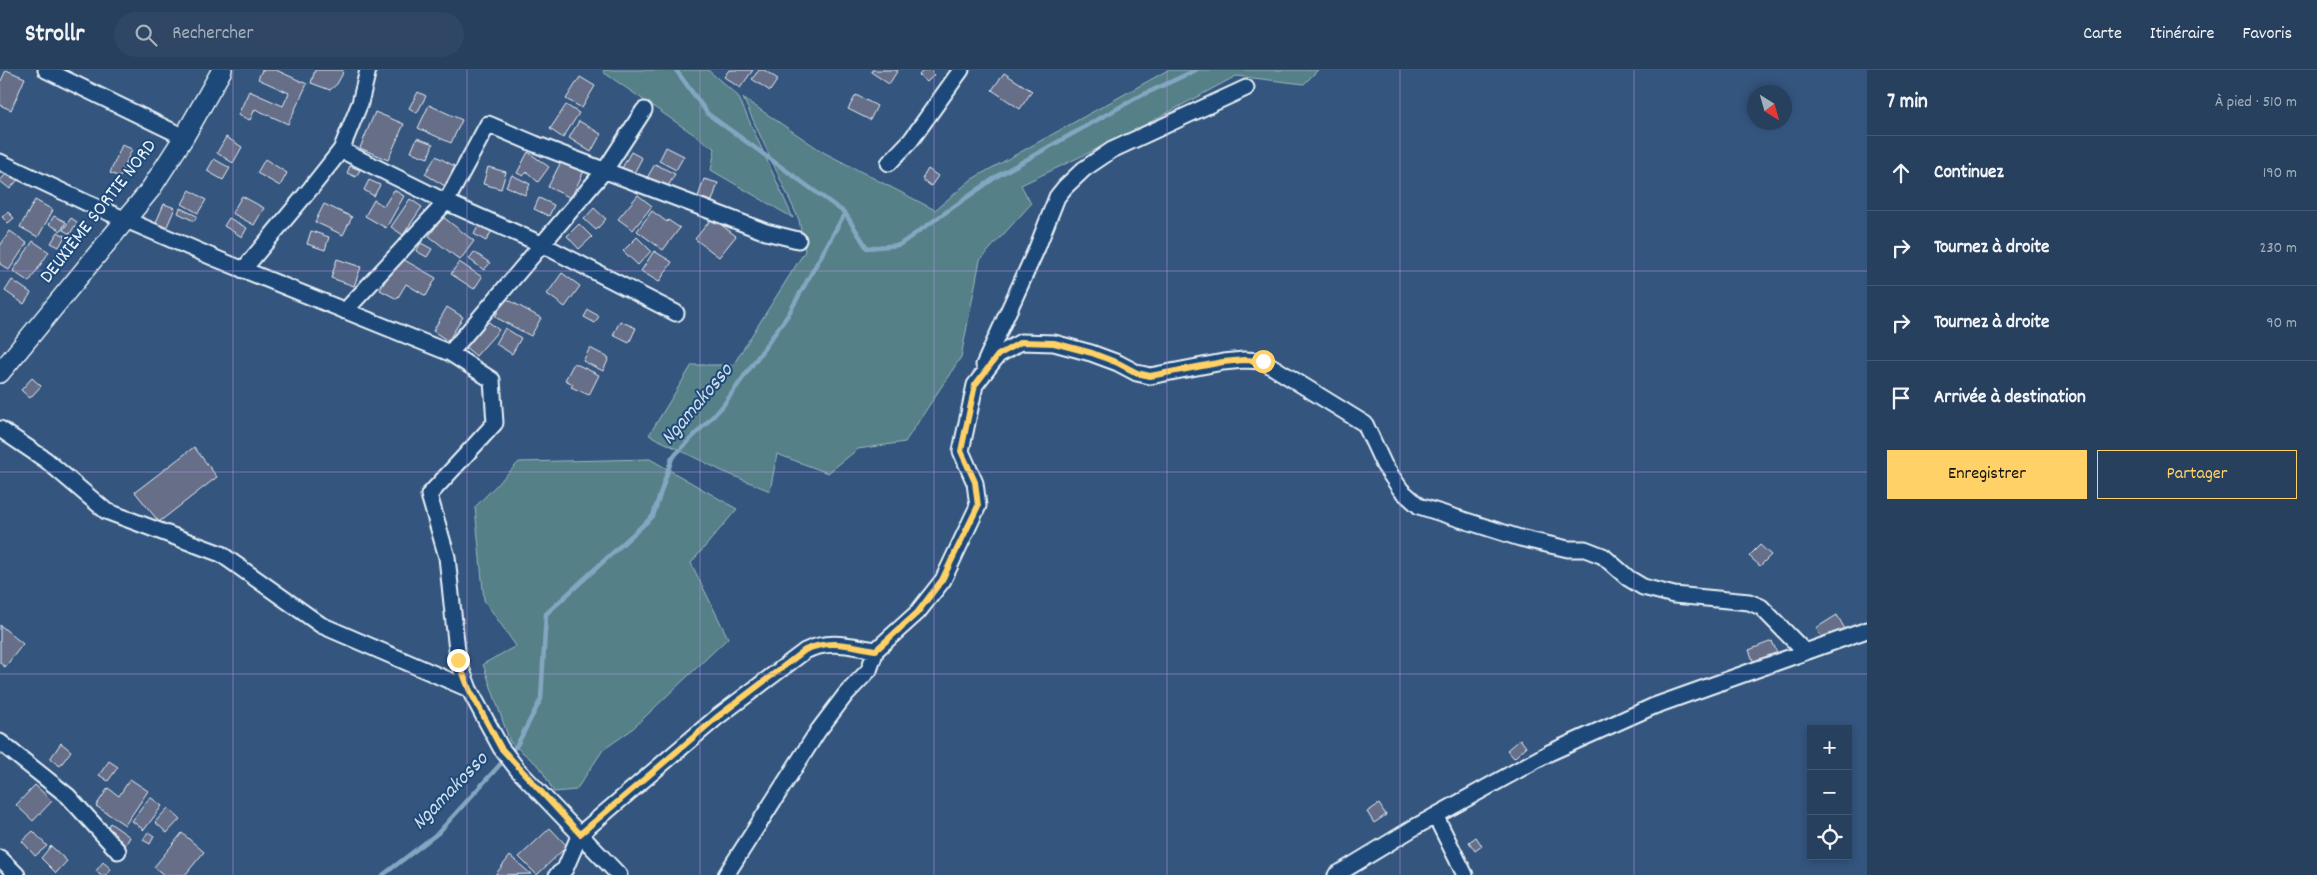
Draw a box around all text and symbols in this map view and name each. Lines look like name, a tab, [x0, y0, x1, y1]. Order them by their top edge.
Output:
search box	[114, 12, 464, 57]
text: Strollr	[25, 18, 84, 52]
icon: search	[132, 21, 160, 49]
text: Rechercher	[172, 21, 253, 48]
text: Carte	[2083, 22, 2122, 47]
text: Itinéraire	[2150, 22, 2214, 47]
text: Favoris	[2242, 22, 2292, 47]
north arrow	[1747, 85, 1792, 130]
text: 7 min	[1887, 88, 1928, 118]
text: À pied · 510 m	[2215, 91, 2297, 114]
street label: DEUXIÈME SORTIE NORD	[34, 134, 164, 290]
icon: ahead	[1887, 159, 1915, 187]
text: Continuez	[1934, 160, 2004, 187]
text: 190 m	[2263, 162, 2297, 185]
icon: right	[1887, 234, 1915, 262]
text: Tournez à droite	[1934, 235, 2049, 262]
text: 230 m	[2260, 237, 2297, 260]
icon: right	[1887, 309, 1915, 337]
text: Tournez à droite	[1934, 310, 2049, 337]
text: 90 m	[2266, 312, 2297, 335]
route start	[1252, 350, 1275, 373]
water label: Ngamakosso	[655, 356, 742, 452]
icon: arrive	[1887, 384, 1915, 412]
text: Arrivée à destination	[1934, 385, 2086, 412]
button: Enregistrer	[1887, 450, 2087, 499]
button: Partager	[2097, 450, 2297, 499]
route end	[447, 649, 470, 672]
map controls	[1807, 725, 1852, 860]
button: +	[1807, 725, 1852, 770]
water label: Ngamakosso	[406, 745, 497, 838]
button: −	[1807, 770, 1852, 815]
button: locate	[1807, 815, 1852, 860]

